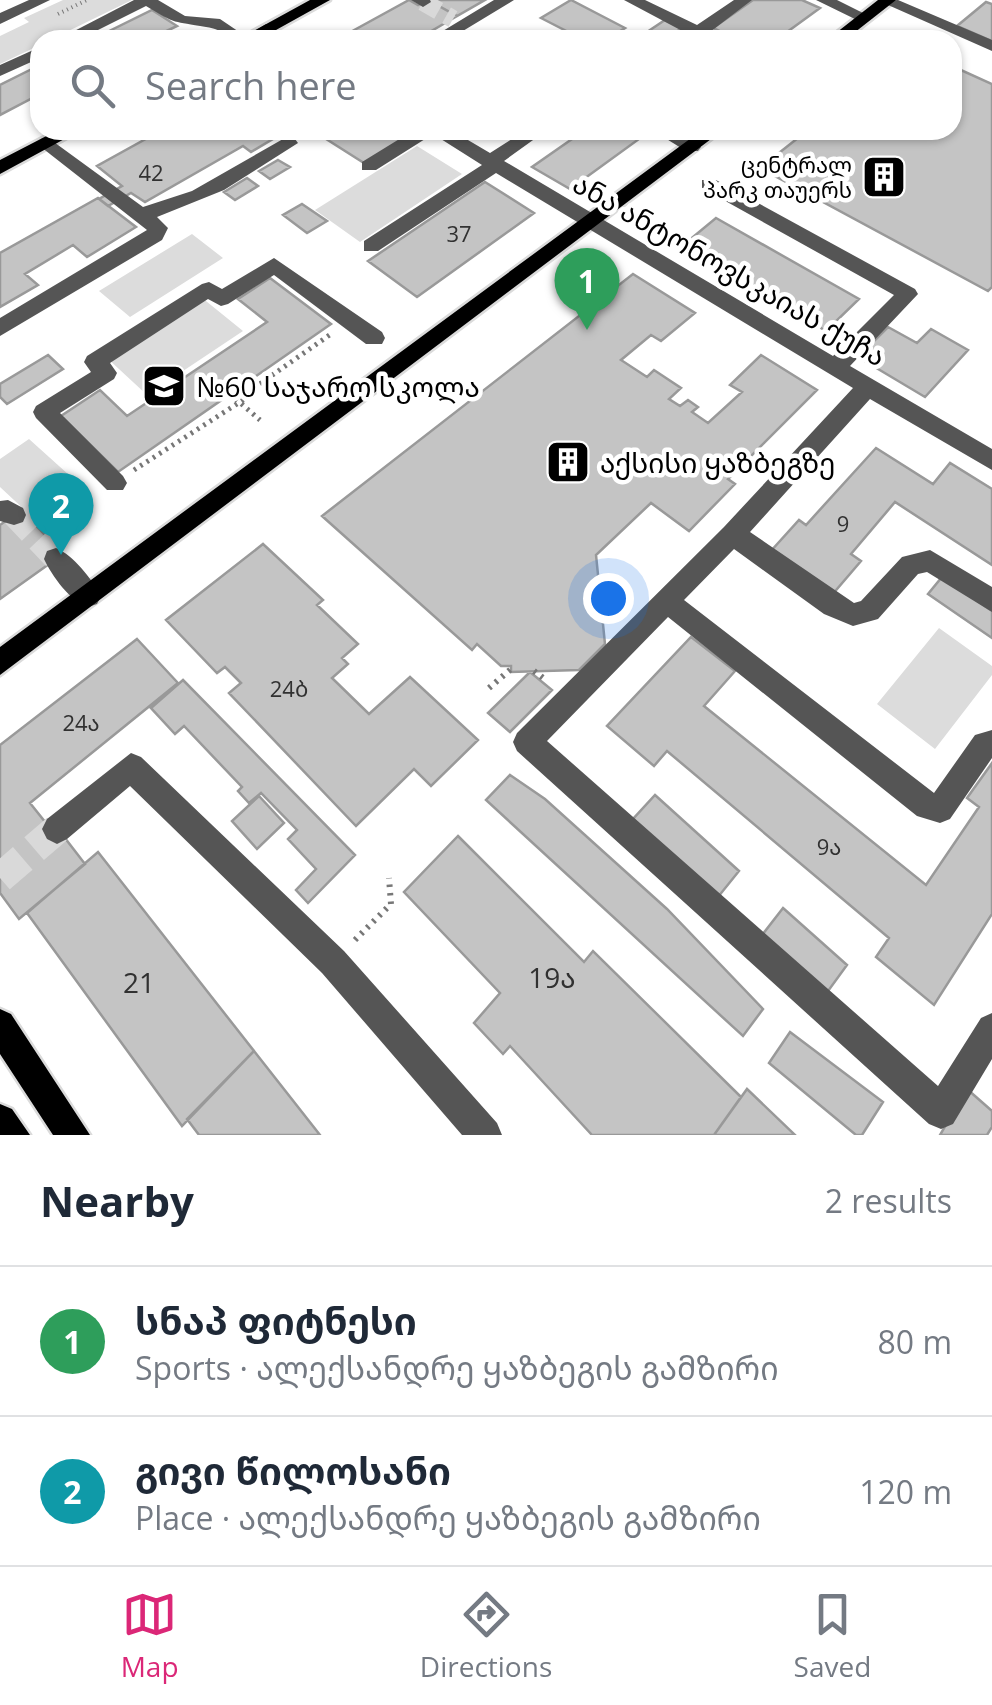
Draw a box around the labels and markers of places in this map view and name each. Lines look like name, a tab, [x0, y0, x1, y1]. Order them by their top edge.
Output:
place label: ცენტრალ პარკ თაუერს	[703, 149, 852, 204]
building icon: ცენტრალ პარკ თაუერს	[861, 154, 907, 200]
pin: 1	[554, 248, 620, 330]
school or university icon: №60 საჯარო სკოლა	[141, 363, 187, 409]
place label: №60 საჯარო სკოლა	[196, 367, 480, 405]
building icon: აქსისი ყაზბეგზე	[545, 439, 591, 485]
place label: აქსისი ყაზბეგზე	[600, 443, 835, 481]
pin: 2	[28, 472, 94, 555]

